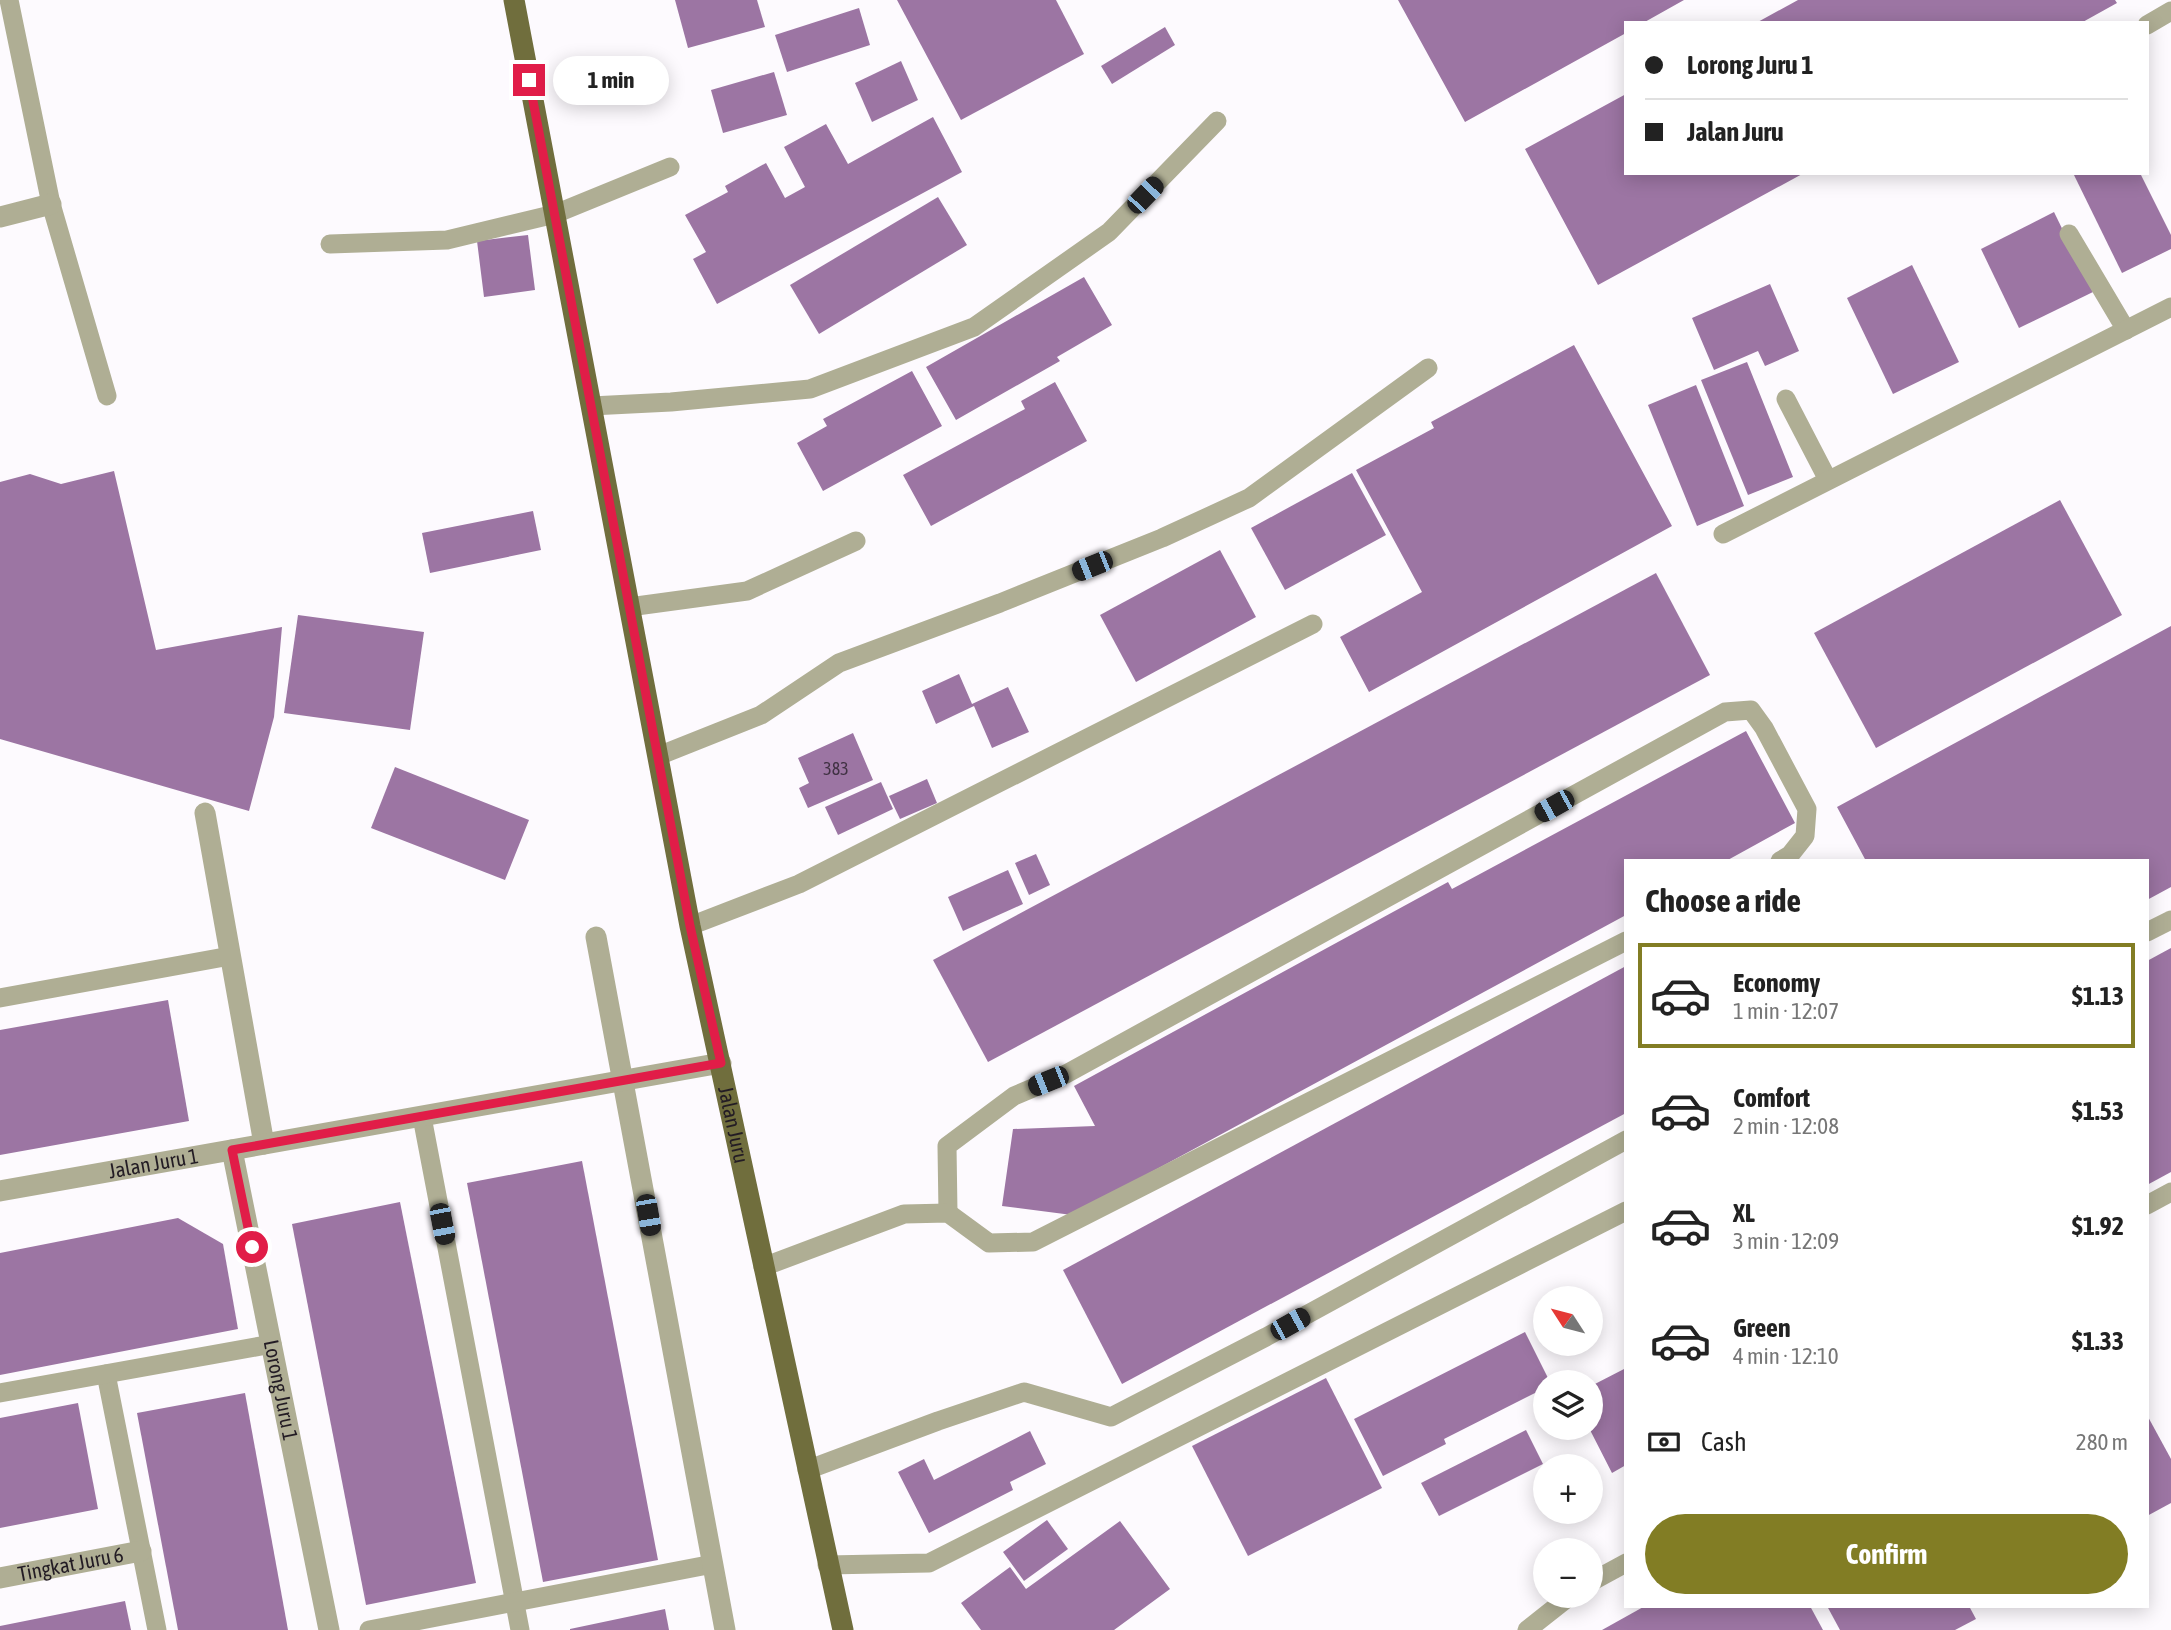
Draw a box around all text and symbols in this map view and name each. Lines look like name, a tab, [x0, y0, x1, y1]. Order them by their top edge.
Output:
text: Lorong Juru 1	[1687, 50, 1813, 80]
callout: 1 min	[554, 56, 669, 104]
route end	[513, 64, 545, 96]
text: 1 min	[588, 67, 634, 93]
text: Jalan Juru	[1687, 117, 1784, 147]
car	[1123, 173, 1168, 217]
car	[1069, 548, 1116, 584]
house number: 383	[823, 758, 849, 779]
car	[1531, 787, 1578, 825]
text: Choose a ride	[1645, 882, 1801, 919]
icon: car	[1649, 964, 1712, 1027]
text: Economy	[1733, 968, 1820, 998]
text: $1.13	[2072, 981, 2124, 1011]
text: 1 min · 12:07	[1733, 998, 1839, 1024]
car	[1025, 1063, 1072, 1099]
icon: car	[1649, 1079, 1712, 1142]
text: Comfort	[1733, 1083, 1810, 1113]
street label: Jalan Juru	[714, 1084, 754, 1165]
text: $1.53	[2072, 1096, 2124, 1126]
text: 2 min · 12:08	[1733, 1113, 1839, 1139]
street label: Jalan Juru 1	[107, 1143, 200, 1183]
car	[635, 1192, 662, 1238]
icon: car	[1649, 1194, 1712, 1257]
text: XL	[1733, 1198, 1755, 1228]
car	[428, 1201, 457, 1247]
text: $1.92	[2072, 1211, 2124, 1241]
text: 3 min · 12:09	[1733, 1228, 1839, 1254]
route start	[236, 1231, 268, 1263]
north arrow	[1533, 1286, 1603, 1356]
map controls	[1533, 1286, 1603, 1608]
car	[1267, 1305, 1314, 1343]
icon: car	[1649, 1309, 1712, 1372]
text: Green	[1733, 1313, 1791, 1343]
text: $1.33	[2072, 1326, 2124, 1356]
street label: Lorong Juru 1	[260, 1337, 303, 1442]
text: 4 min · 12:10	[1733, 1343, 1839, 1369]
button: layers	[1533, 1370, 1603, 1440]
icon: cash	[1645, 1423, 1683, 1461]
text: Cash	[1701, 1427, 1747, 1457]
text: 280 m	[2076, 1429, 2128, 1455]
button: +	[1533, 1454, 1603, 1524]
button: Confirm	[1645, 1514, 2128, 1594]
button: −	[1533, 1538, 1603, 1608]
street label: Tingkat Juru 6	[16, 1542, 125, 1585]

